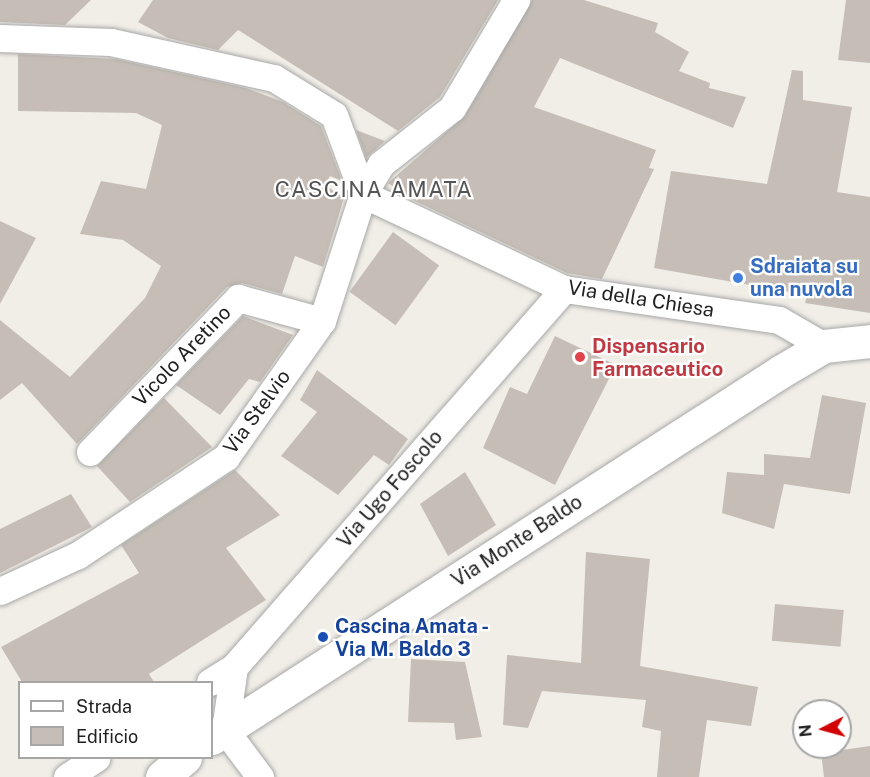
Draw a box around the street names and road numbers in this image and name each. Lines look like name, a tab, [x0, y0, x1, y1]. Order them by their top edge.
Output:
street label: Via della Chiesa	[566, 276, 716, 322]
street label: Vicolo Aretino	[128, 301, 236, 411]
street label: Via Stelvio	[218, 365, 296, 459]
street label: Via Ugo Foscolo	[332, 425, 448, 553]
street label: Via Monte Baldo	[447, 490, 587, 592]

